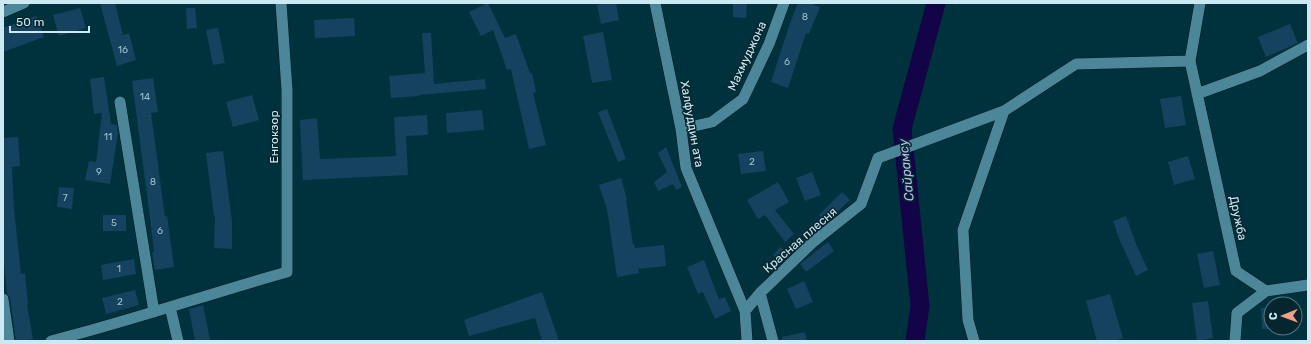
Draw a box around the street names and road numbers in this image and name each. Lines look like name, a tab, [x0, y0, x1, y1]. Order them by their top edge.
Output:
street label: Махмуджона	[725, 19, 769, 93]
street label: Халфуддин ата	[678, 80, 706, 168]
street label: Енгокзор	[267, 110, 281, 164]
street label: Дружба	[1226, 194, 1250, 242]
street label: Красная плесня	[760, 204, 840, 276]

